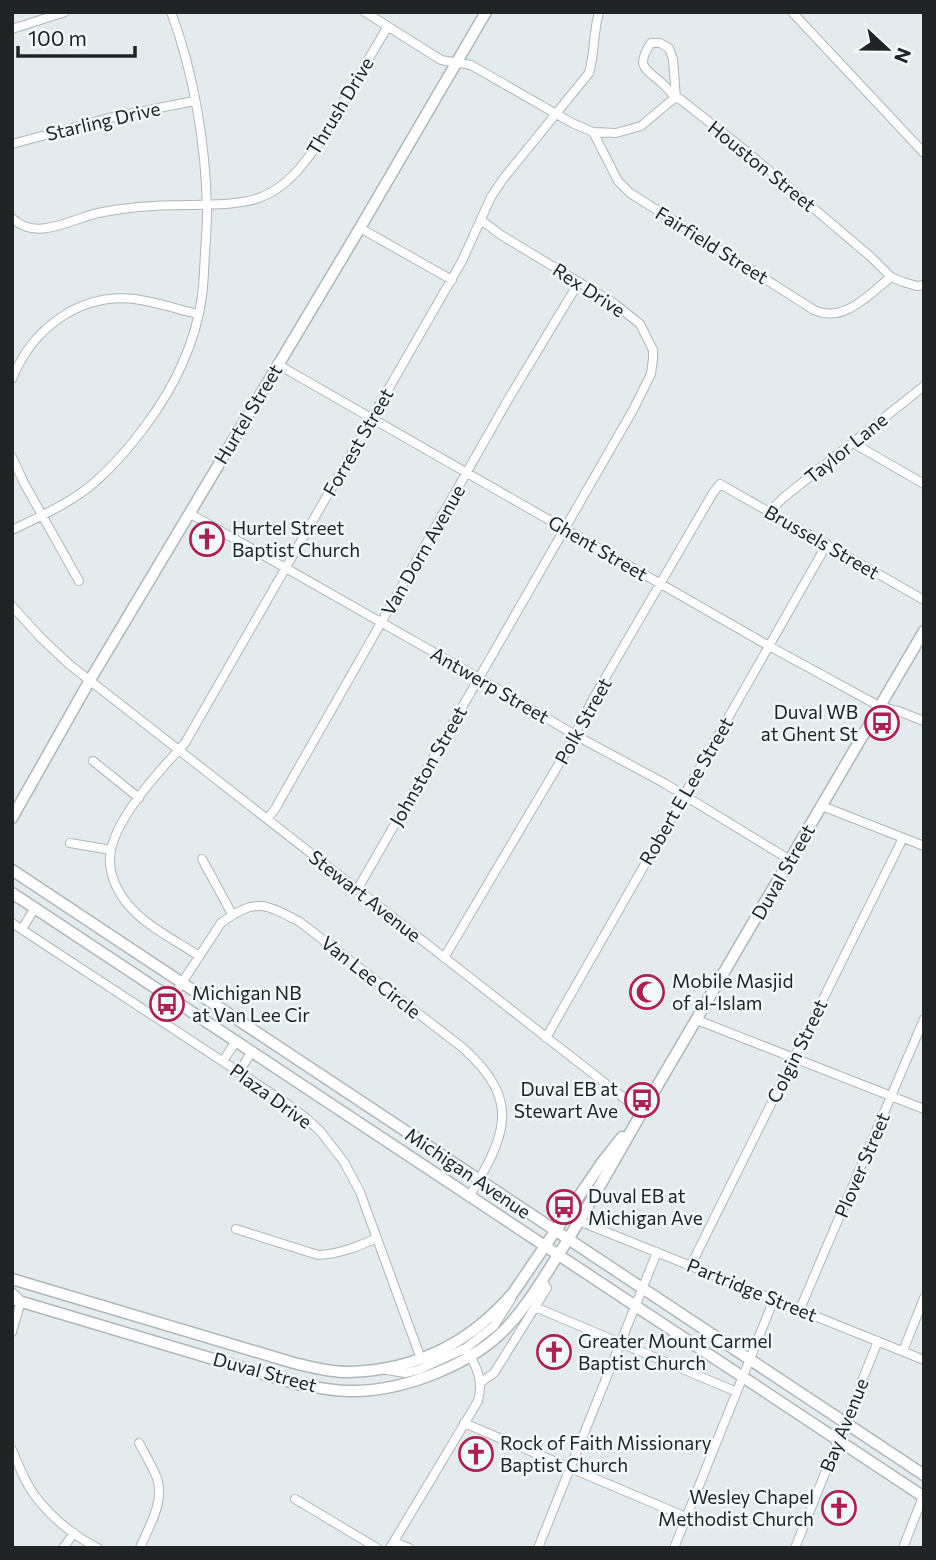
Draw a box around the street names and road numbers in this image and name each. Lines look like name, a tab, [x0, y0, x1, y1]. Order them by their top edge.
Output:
street label: Thrush Drive	[301, 53, 378, 159]
street label: Starling Drive	[43, 96, 162, 145]
street label: Houston Street	[704, 115, 821, 216]
street label: Fairfield Street	[652, 201, 773, 288]
street label: Rex Drive	[549, 258, 630, 321]
street label: Hurtel Street	[209, 360, 286, 468]
street label: Forrest Street	[317, 384, 398, 500]
street label: Taylor Lane	[800, 407, 891, 488]
street label: Van Dorn Avenue	[376, 480, 469, 619]
street label: Brussels Street	[761, 499, 884, 584]
street label: Ghent Street	[544, 510, 652, 585]
street label: Antwerp Street	[427, 641, 554, 728]
street label: Polk Street	[549, 673, 616, 768]
street label: Johnston Street	[384, 702, 471, 830]
street label: Robert E Lee Street	[634, 713, 737, 869]
street label: Duval Street	[746, 820, 819, 924]
street label: Stewart Avenue	[305, 845, 426, 946]
street label: Van Lee Circle	[317, 930, 426, 1023]
street label: Colgin Street	[762, 995, 832, 1106]
street label: Plaza Drive	[226, 1058, 317, 1133]
street label: Plover Street	[829, 1109, 894, 1221]
street label: Michigan Avenue	[401, 1122, 535, 1223]
street label: Partridge Street	[684, 1253, 821, 1326]
street label: Duval Street	[211, 1347, 320, 1396]
street label: Bay Avenue	[814, 1375, 873, 1475]

